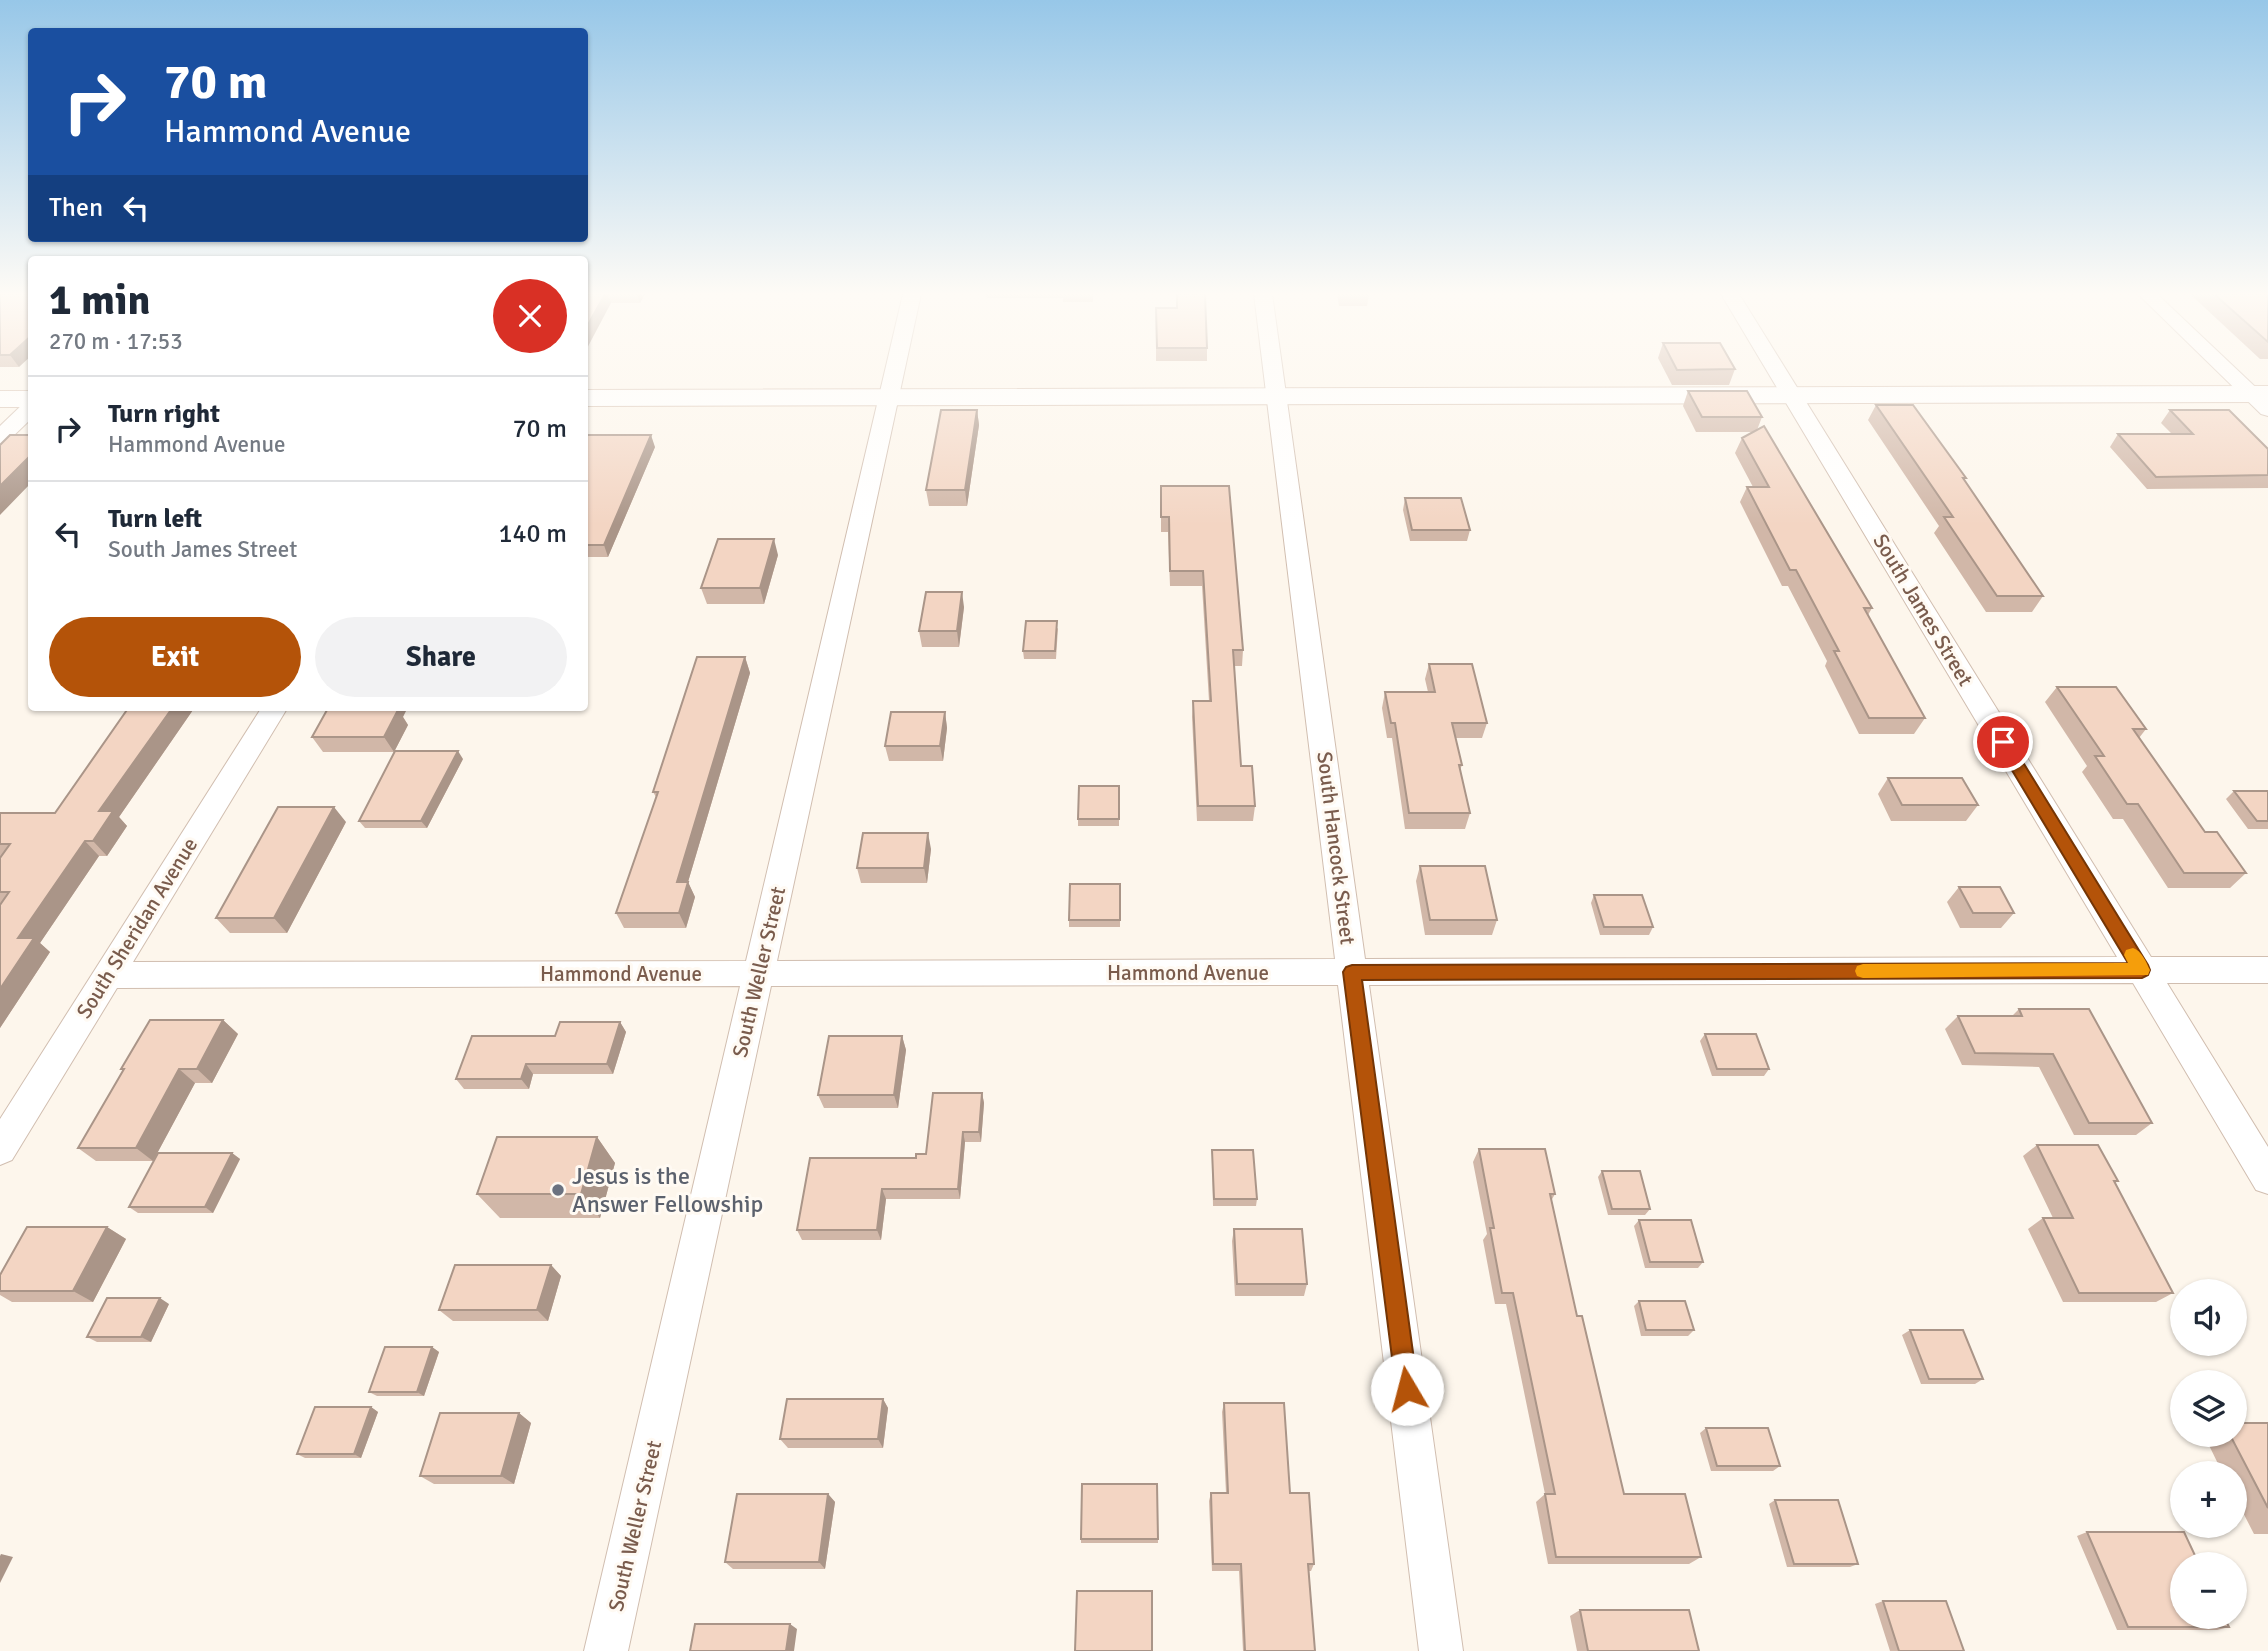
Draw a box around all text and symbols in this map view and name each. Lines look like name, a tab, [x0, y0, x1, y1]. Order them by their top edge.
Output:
text: 70 m	[164, 52, 267, 112]
icon: right	[49, 56, 140, 147]
text: Hammond Avenue	[164, 112, 411, 151]
icon: left	[117, 189, 155, 227]
text: Then	[49, 192, 103, 224]
text: 1 min	[49, 275, 150, 326]
button: close	[493, 279, 567, 353]
text: 270 m · 17:53	[49, 327, 183, 356]
text: Turn right	[108, 398, 220, 430]
icon: right	[49, 410, 87, 448]
text: 70 m	[512, 413, 567, 445]
text: Hammond Avenue	[108, 430, 286, 459]
text: Turn left	[108, 503, 202, 535]
icon: left	[49, 515, 87, 553]
text: 140 m	[498, 518, 567, 550]
street label: South James Street	[1867, 529, 1979, 691]
text: South James Street	[108, 535, 297, 564]
button: Exit	[49, 617, 301, 697]
button: Share	[315, 617, 567, 697]
pin	[1973, 712, 2033, 772]
icon: arrive	[1984, 723, 2022, 761]
street label: South Hancock Street	[1311, 750, 1361, 946]
street label: South Sheridan Avenue	[71, 833, 203, 1023]
street label: South Weller Street	[727, 884, 791, 1060]
street label: Hammond Avenue	[1107, 960, 1269, 986]
street label: Hammond Avenue	[540, 961, 702, 987]
place label: Jesus is the Answer Fellowship	[572, 1161, 763, 1219]
marker: Jesus is the Answer Fellowship	[550, 1182, 566, 1198]
map controls	[2170, 1279, 2247, 1629]
button: sound	[2170, 1279, 2247, 1356]
position arrow	[1370, 1352, 1444, 1426]
button: layers	[2170, 1370, 2247, 1447]
street label: South Weller Street	[603, 1438, 667, 1614]
button: +	[2170, 1461, 2247, 1538]
button: −	[2170, 1552, 2247, 1629]

